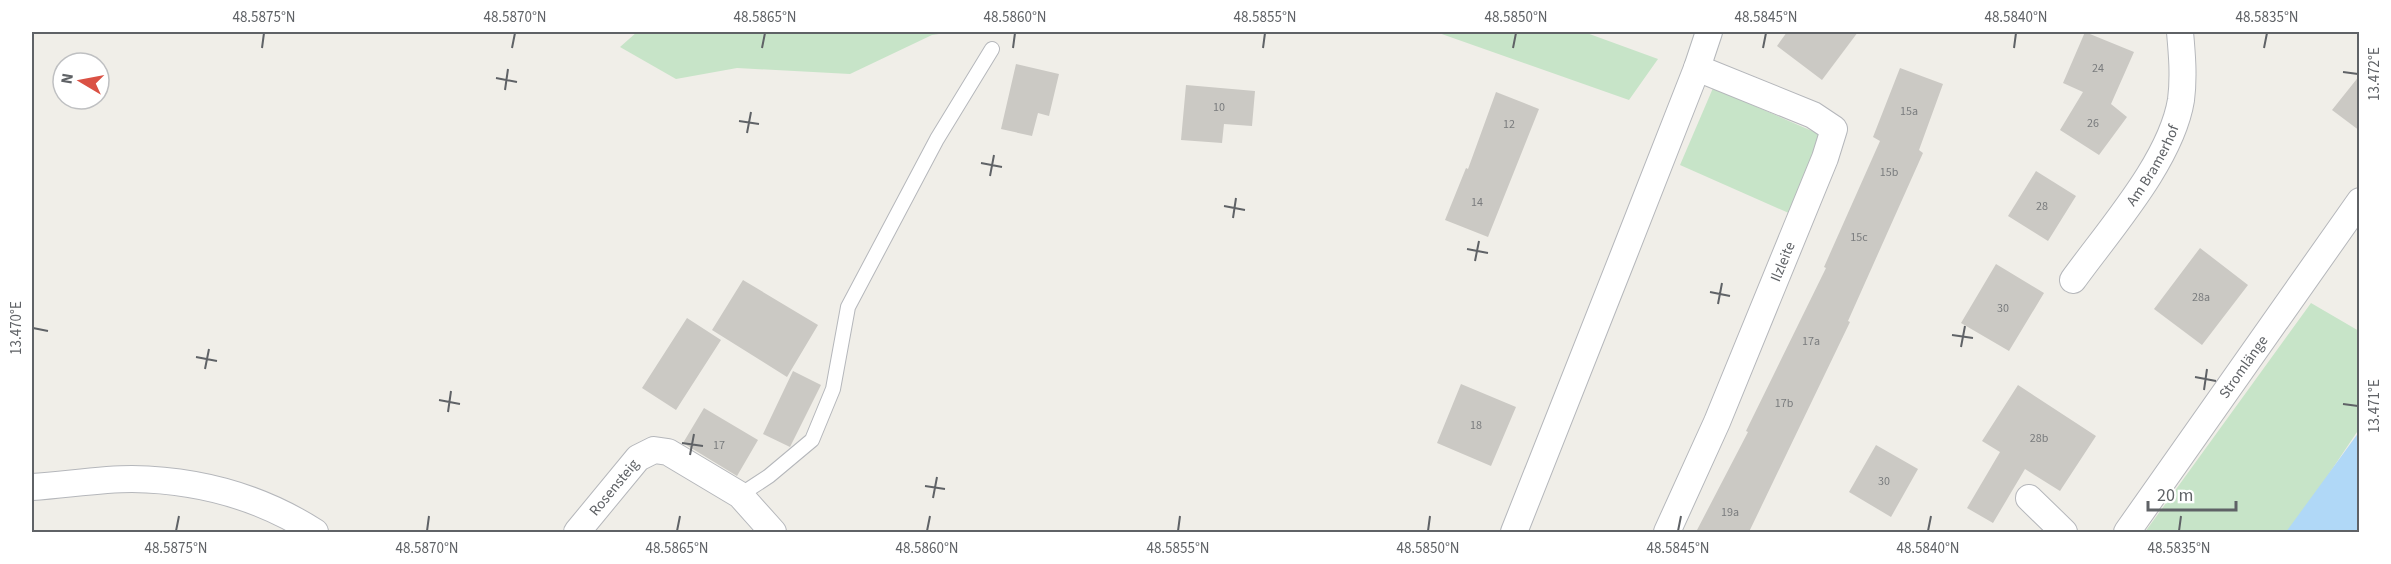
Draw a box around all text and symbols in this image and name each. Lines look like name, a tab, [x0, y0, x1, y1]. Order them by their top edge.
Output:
text: 48.5875°N	[232, 7, 296, 28]
text: 48.5870°N	[483, 7, 547, 28]
text: 48.5865°N	[733, 7, 797, 28]
text: 48.5860°N	[983, 7, 1047, 28]
text: 48.5855°N	[1233, 7, 1297, 28]
text: 48.5850°N	[1484, 7, 1548, 28]
text: 48.5845°N	[1734, 7, 1798, 28]
text: 48.5840°N	[1984, 7, 2048, 28]
text: 48.5835°N	[2235, 7, 2299, 28]
text: 13.472°E	[2364, 47, 2385, 101]
north arrow	[51, 51, 111, 111]
house number: 24	[2092, 60, 2104, 77]
text: N	[55, 71, 79, 86]
house number: 10	[1213, 99, 1225, 116]
house number: 15a	[1900, 103, 1918, 120]
house number: 26	[2087, 115, 2099, 132]
house number: 12	[1503, 116, 1515, 133]
street label: Am Bramerhof	[2122, 121, 2185, 211]
house number: 15b	[1880, 164, 1899, 181]
house number: 14	[1471, 194, 1483, 211]
house number: 28	[2036, 198, 2048, 215]
house number: 15c	[1850, 229, 1868, 246]
street label: Ilzleite	[1765, 239, 1801, 285]
house number: 28a	[2192, 289, 2210, 306]
house number: 30	[1997, 300, 2009, 317]
text: 13.470°E	[6, 301, 27, 355]
street label: Stromlänge	[2214, 331, 2273, 403]
house number: 17a	[1802, 333, 1820, 350]
text: 13.471°E	[2364, 379, 2385, 433]
house number: 17b	[1775, 395, 1794, 412]
house number: 18	[1470, 417, 1482, 434]
house number: 28b	[2030, 430, 2049, 447]
house number: 17	[713, 437, 725, 454]
street label: Rosensteig	[585, 454, 644, 521]
house number: 30	[1878, 473, 1890, 490]
scale bar	[2148, 474, 2236, 512]
text: 20 m	[2157, 483, 2193, 508]
house number: 19a	[1721, 504, 1739, 521]
text: 48.5875°N	[144, 538, 208, 559]
text: 48.5870°N	[395, 538, 459, 559]
text: 48.5865°N	[645, 538, 709, 559]
text: 48.5860°N	[895, 538, 959, 559]
text: 48.5855°N	[1146, 538, 1210, 559]
text: 48.5850°N	[1396, 538, 1460, 559]
text: 48.5845°N	[1646, 538, 1710, 559]
text: 48.5840°N	[1896, 538, 1960, 559]
text: 48.5835°N	[2147, 538, 2211, 559]

